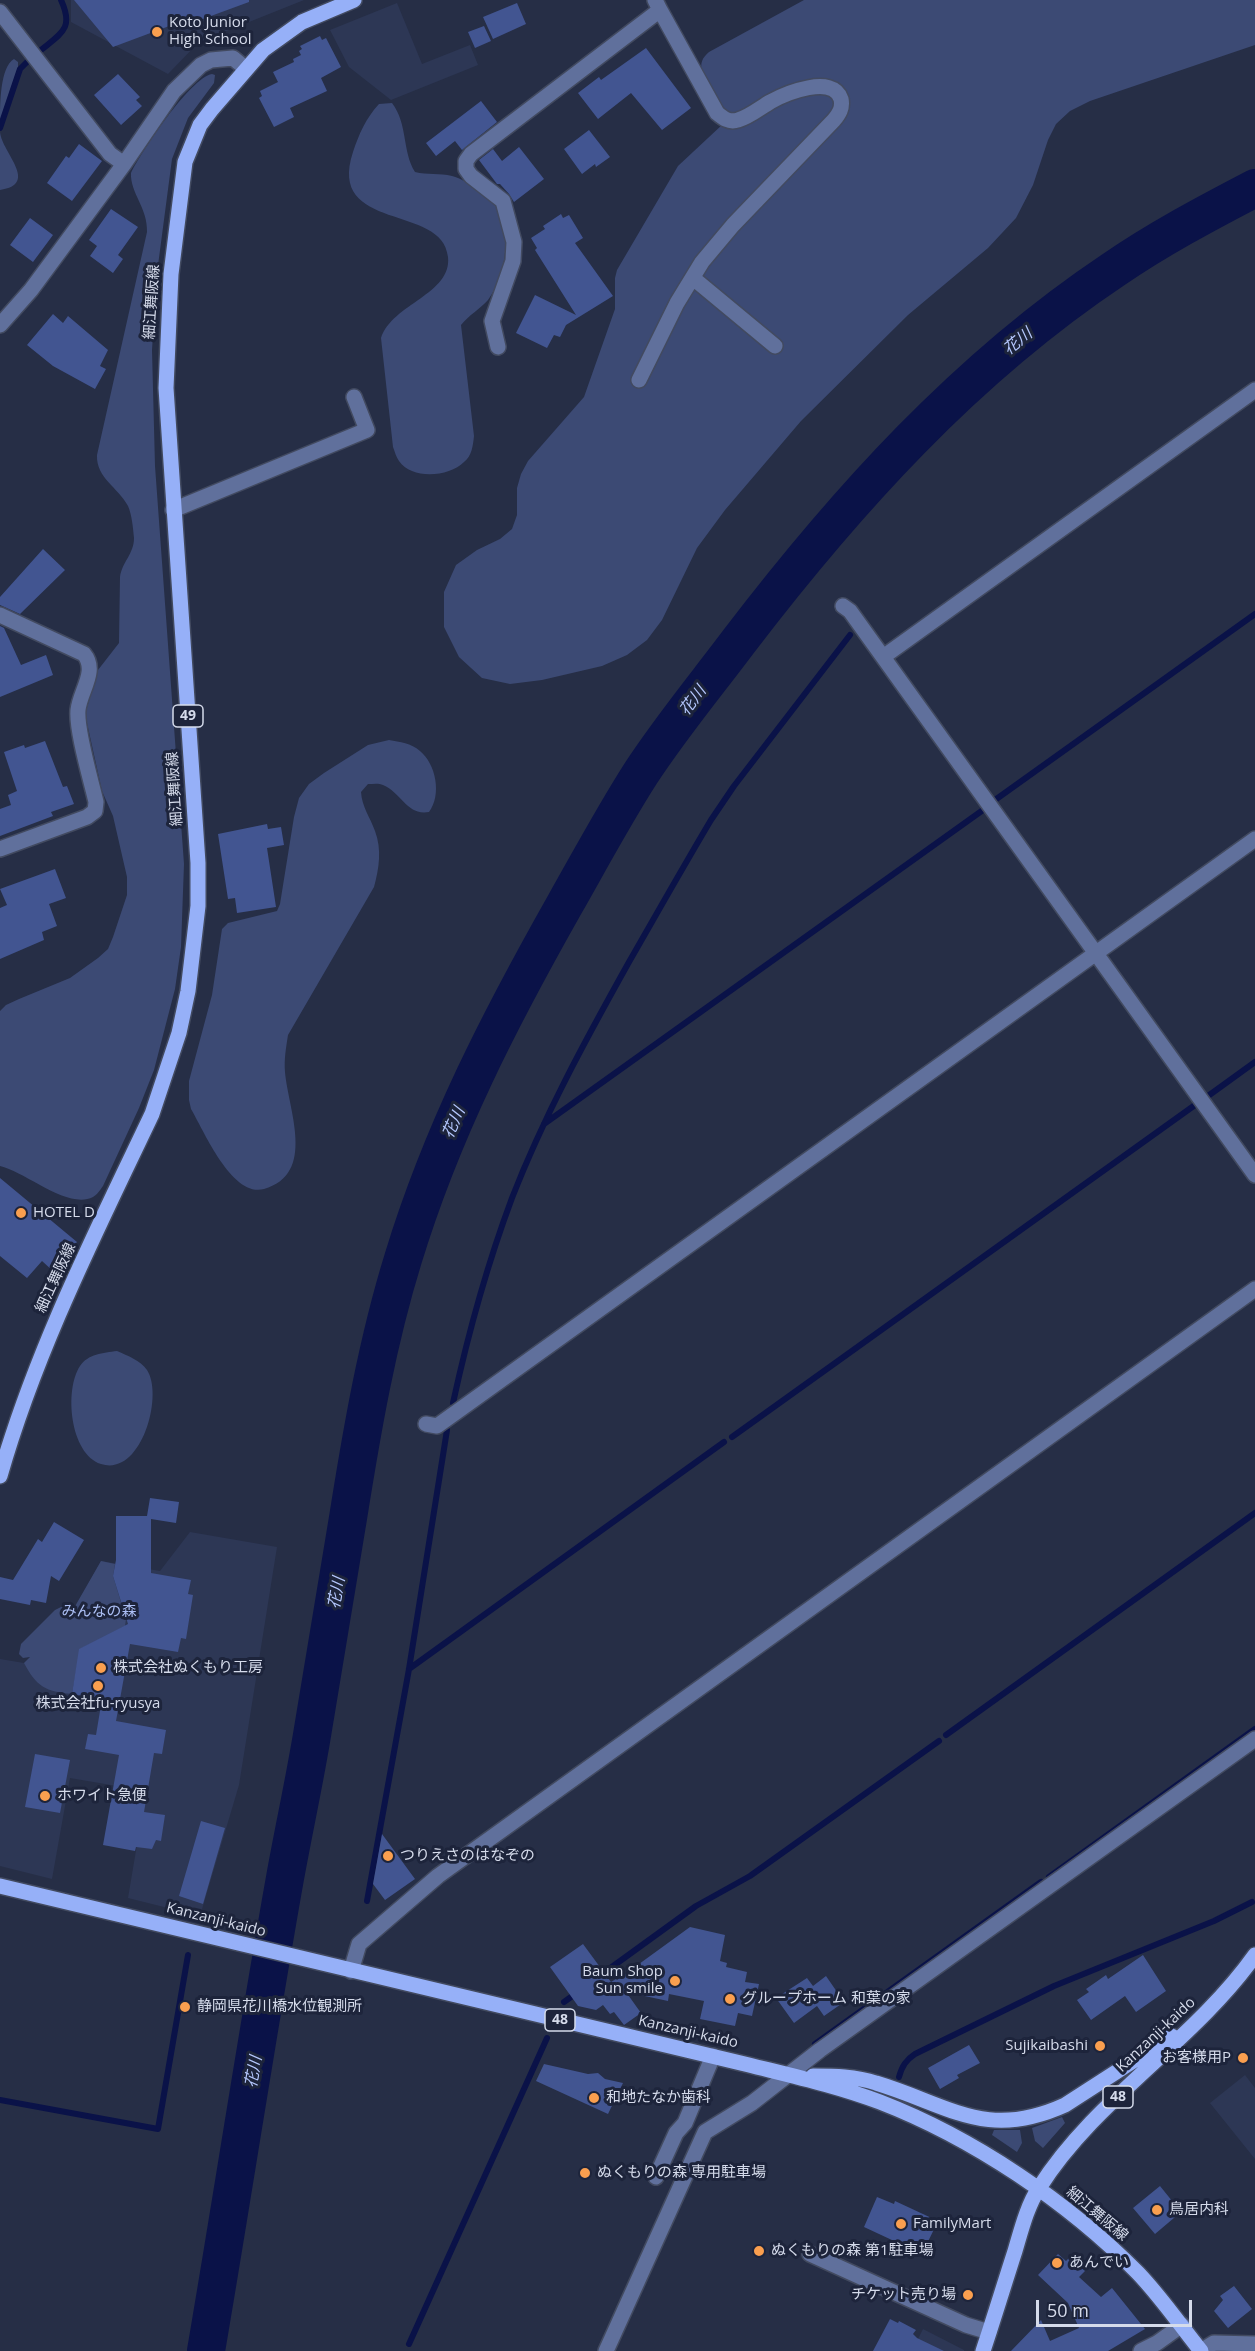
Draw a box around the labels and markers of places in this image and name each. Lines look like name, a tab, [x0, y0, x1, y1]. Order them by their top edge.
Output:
place label: Koto Junior High School	[169, 14, 252, 49]
marker: Koto Junior High School	[150, 25, 164, 39]
place label: HOTEL D	[33, 1204, 95, 1222]
marker: HOTEL D	[14, 1206, 28, 1220]
place label: 株式会社ぬくもり工房	[113, 1659, 263, 1677]
marker: 株式会社ぬくもり工房	[94, 1661, 108, 1675]
marker: 株式会社fu-ryusya	[91, 1679, 105, 1693]
place label: 株式会社fu-ryusya	[36, 1695, 160, 1713]
place label: ホワイト急便	[57, 1787, 147, 1805]
marker: ホワイト急便	[38, 1789, 52, 1803]
place label: つりえさのはなぞの	[400, 1847, 535, 1865]
marker: つりえさのはなぞの	[381, 1849, 395, 1863]
place label: Baum Shop Sun smile	[582, 1963, 663, 1998]
marker: Baum Shop Sun smile	[668, 1974, 682, 1988]
place label: グループホーム 和葉の家	[742, 1990, 911, 2008]
marker: グループホーム 和葉の家	[723, 1992, 737, 2006]
place label: 静岡県花川橋水位観測所	[197, 1998, 362, 2016]
marker: 静岡県花川橋水位観測所	[178, 2000, 192, 2014]
place label: Sujikaibashi	[1005, 2037, 1088, 2055]
marker: Sujikaibashi	[1093, 2039, 1107, 2053]
place label: お客様用P	[1162, 2049, 1231, 2067]
marker: お客様用P	[1236, 2051, 1250, 2065]
place label: 和地たなか歯科	[606, 2089, 711, 2107]
marker: 和地たなか歯科	[587, 2091, 601, 2105]
place label: ぬくもりの森 専用駐車場	[597, 2164, 766, 2182]
marker: ぬくもりの森 専用駐車場	[578, 2166, 592, 2180]
place label: 鳥居内科	[1169, 2201, 1229, 2219]
marker: 鳥居内科	[1150, 2203, 1164, 2217]
place label: FamilyMart	[913, 2215, 991, 2233]
marker: FamilyMart	[894, 2217, 908, 2231]
place label: ぬくもりの森 第1駐車場	[771, 2242, 933, 2260]
marker: ぬくもりの森 第1駐車場	[752, 2244, 766, 2258]
place label: あんでい	[1069, 2254, 1129, 2272]
marker: あんでい	[1050, 2256, 1064, 2270]
place label: チケット売り場	[851, 2286, 956, 2304]
marker: チケット売り場	[961, 2288, 975, 2302]

